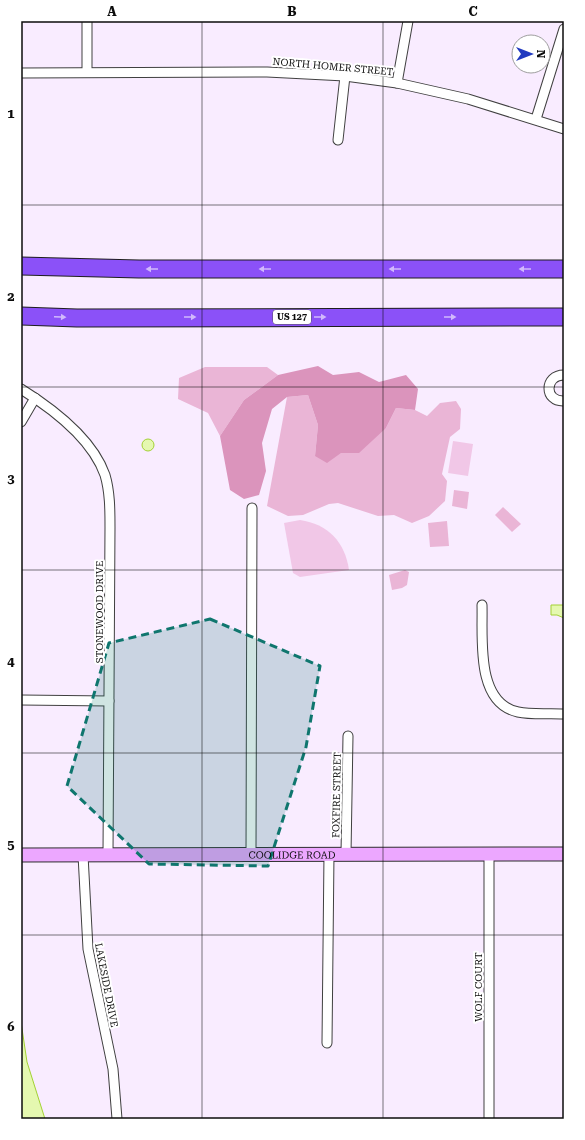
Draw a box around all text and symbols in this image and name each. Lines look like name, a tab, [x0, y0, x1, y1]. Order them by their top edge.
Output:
text: A	[107, 4, 117, 19]
text: B	[287, 4, 297, 19]
text: C	[468, 4, 478, 19]
north arrow	[511, 34, 551, 74]
text: N	[534, 50, 547, 59]
street label: NORTH HOMER STREET	[272, 56, 394, 77]
text: 1	[7, 106, 15, 121]
one-way arrow	[145, 266, 158, 272]
one-way arrow	[258, 266, 271, 272]
one-way arrow	[388, 266, 401, 272]
one-way arrow	[518, 266, 531, 272]
text: 2	[7, 289, 15, 304]
road number: US 127	[273, 310, 311, 324]
one-way arrow	[54, 314, 67, 320]
one-way arrow	[184, 314, 197, 320]
one-way arrow	[314, 314, 327, 320]
one-way arrow	[444, 314, 457, 320]
text: 3	[7, 471, 15, 486]
street label: STONEWOOD DRIVE	[94, 561, 105, 663]
text: 4	[7, 654, 15, 669]
street label: FOXFIRE STREET	[330, 752, 343, 838]
text: 5	[7, 837, 15, 852]
street label: COOLIDGE ROAD	[249, 849, 336, 861]
street label: LAKESIDE DRIVE	[93, 942, 120, 1028]
street label: WOLF COURT	[473, 952, 484, 1022]
text: 6	[7, 1019, 15, 1034]

